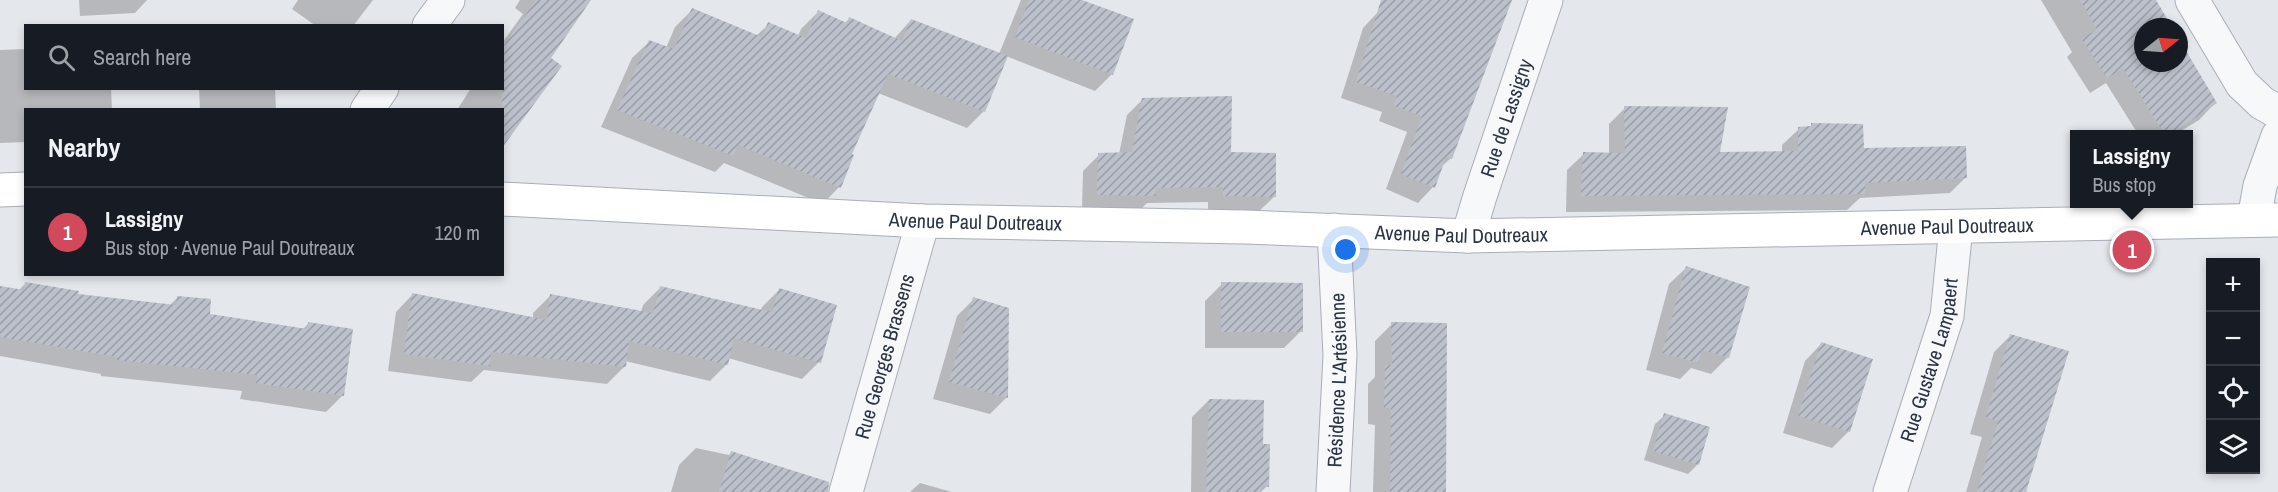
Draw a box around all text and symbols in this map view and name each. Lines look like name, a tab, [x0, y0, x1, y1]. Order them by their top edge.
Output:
north arrow	[2134, 18, 2188, 72]
search box	[24, 24, 504, 90]
icon: search	[45, 41, 78, 74]
text: Search here	[93, 42, 191, 72]
street label: Rue de Lassigny	[1473, 54, 1538, 181]
text: Nearby	[48, 130, 120, 165]
popup	[2070, 130, 2193, 208]
text: Lassigny	[2092, 141, 2171, 171]
text: Bus stop	[2092, 171, 2156, 198]
text: Lassigny	[105, 204, 183, 234]
street label: Avenue Paul Doutreaux	[887, 205, 1063, 237]
street label: Avenue Paul Doutreaux	[1859, 211, 2035, 241]
street label: Avenue Paul Doutreaux	[1373, 218, 1549, 249]
text: 1	[63, 219, 72, 246]
text: 120 m	[434, 219, 480, 246]
pin: 1	[2112, 228, 2152, 272]
text: Bus stop · Avenue Paul Doutreaux	[105, 234, 355, 261]
your location	[1331, 235, 1360, 264]
map controls	[2206, 258, 2260, 474]
button: +	[2206, 258, 2260, 312]
street label: Rue Georges Brassens	[848, 271, 920, 442]
street label: Rue Gustave Lampaert	[1893, 277, 1964, 445]
street label: Résidence L'Artésienne	[1320, 292, 1353, 468]
button: −	[2206, 312, 2260, 366]
button: locate	[2206, 366, 2260, 420]
button: layers	[2206, 420, 2260, 474]

